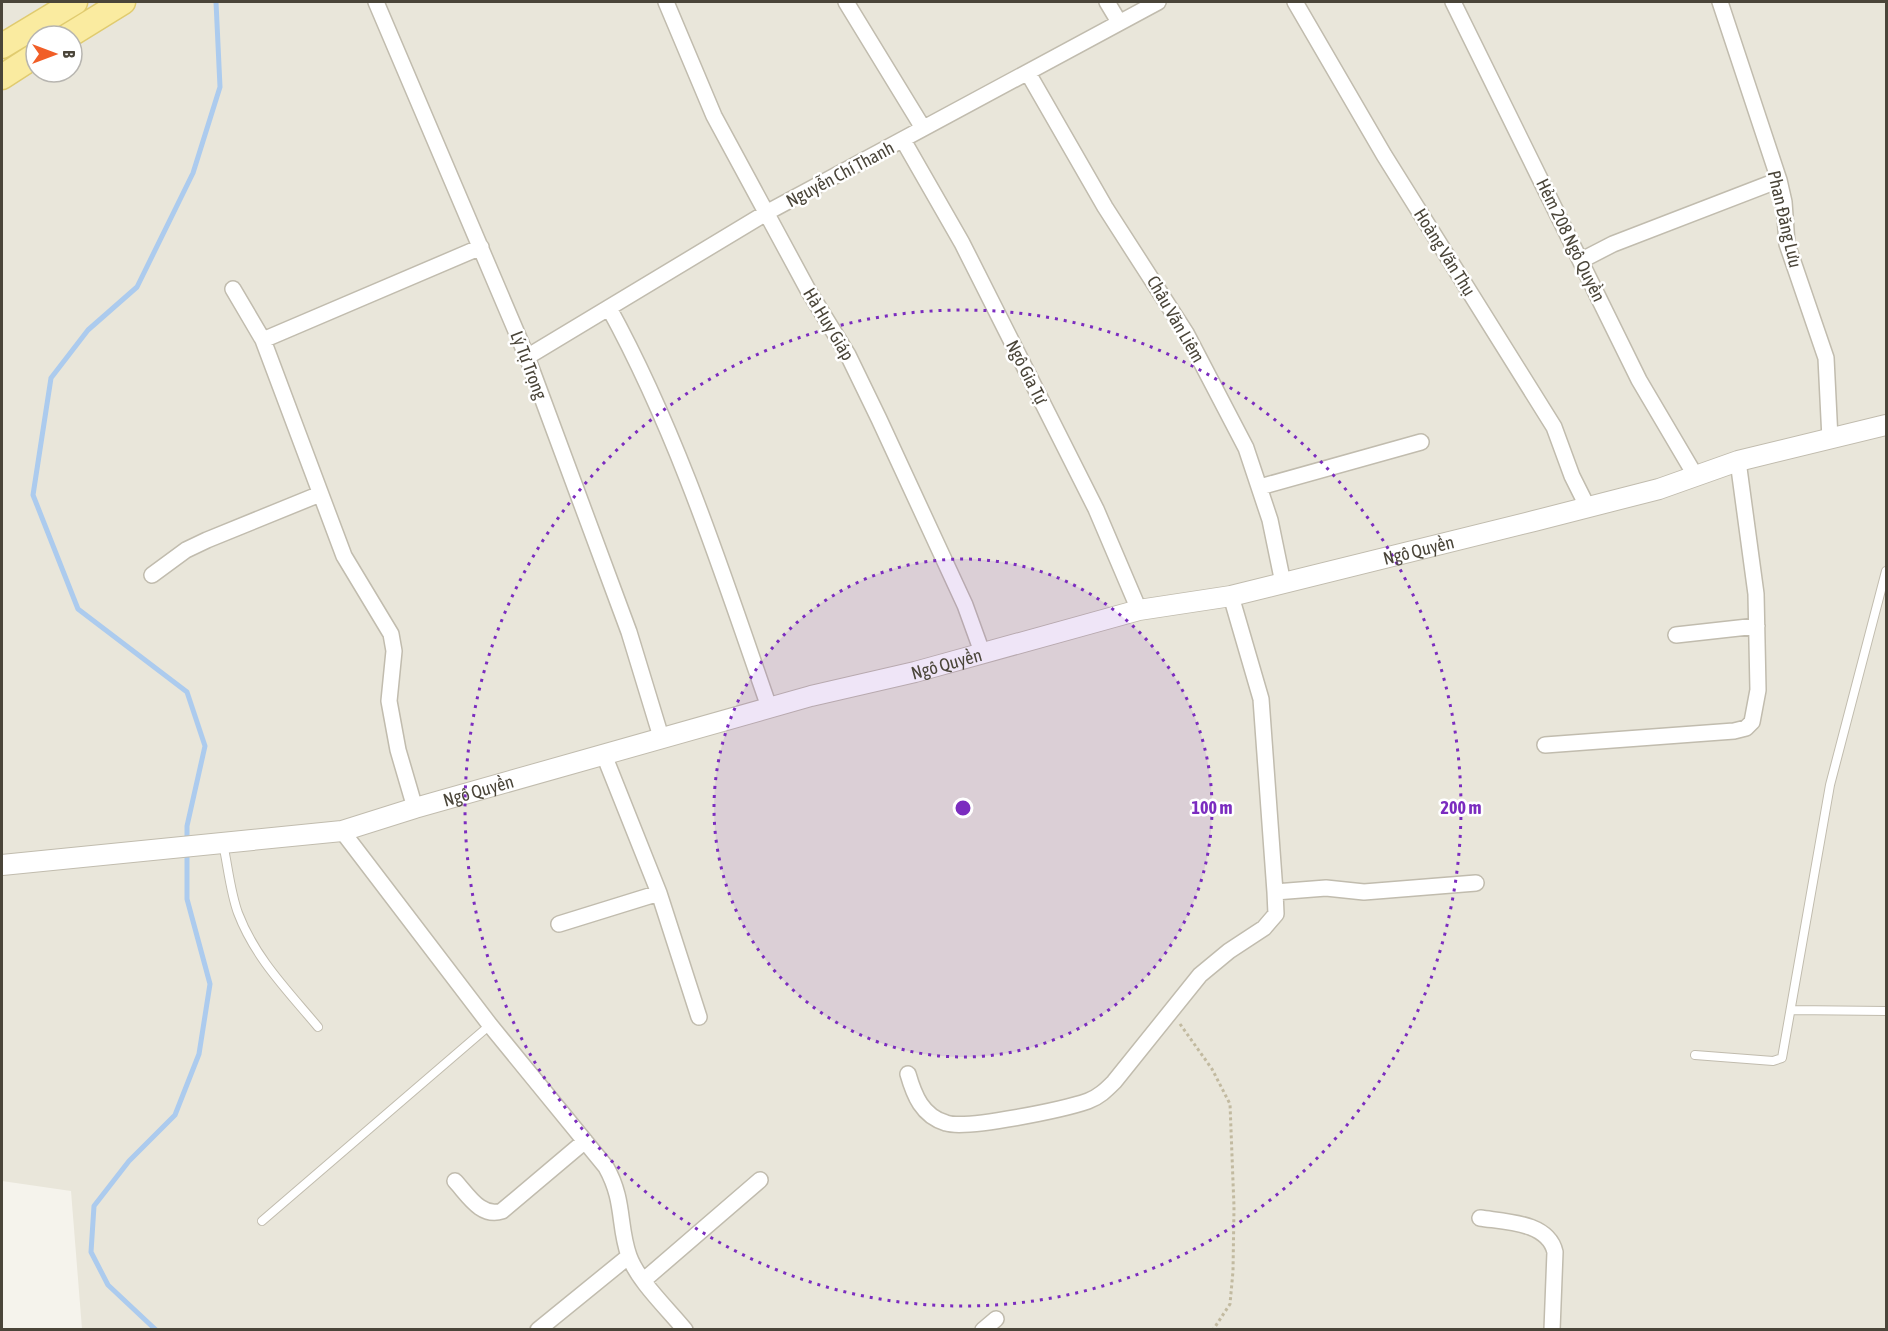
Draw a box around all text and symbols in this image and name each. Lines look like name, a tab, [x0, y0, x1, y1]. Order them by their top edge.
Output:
north arrow	[24, 24, 84, 84]
text: B	[60, 50, 78, 58]
street label: Nguyễn Chí Thanh	[782, 137, 898, 211]
street label: Phan Đăng Lưu	[1764, 168, 1806, 270]
street label: Hẻm 208 Ngô Quyền	[1532, 175, 1611, 305]
street label: Hoàng Văn Thụ	[1410, 204, 1480, 300]
street label: Châu Văn Liêm	[1143, 272, 1209, 366]
street label: Hà Huy Giáp	[799, 284, 859, 364]
street label: Lý Tự Trọng	[506, 328, 552, 402]
street label: Ngô Gia Tự	[1002, 336, 1052, 408]
street label: Ngô Quyền	[1381, 531, 1456, 569]
street label: Ngô Quyền	[909, 644, 984, 683]
street label: Ngô Quyền	[441, 770, 516, 810]
text: 100 m	[1192, 797, 1232, 818]
text: 200 m	[1441, 797, 1481, 818]
centre of rings	[953, 798, 973, 818]

